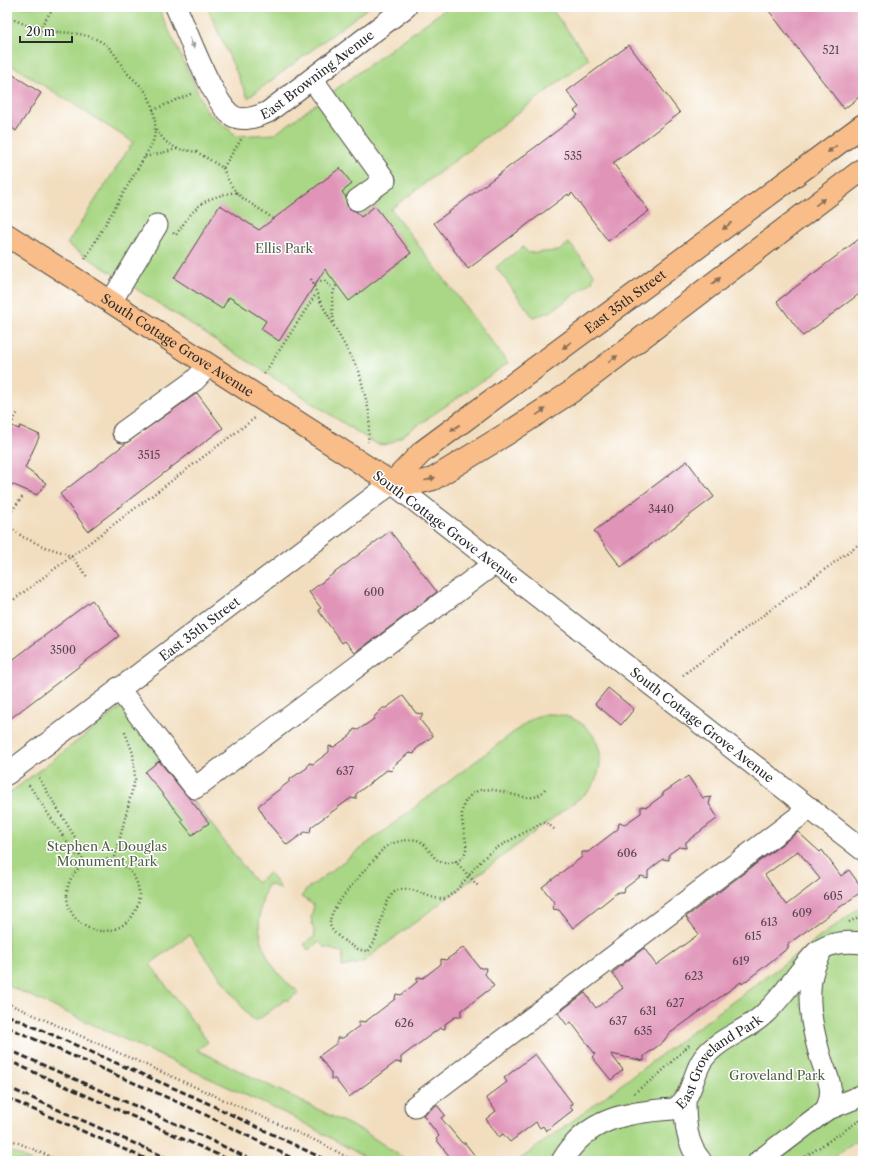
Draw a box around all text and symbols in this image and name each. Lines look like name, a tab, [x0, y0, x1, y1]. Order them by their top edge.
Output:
scale bar	[20, 18, 72, 44]
text: 20 m	[26, 24, 55, 39]
street label: East Browning Avenue	[258, 26, 377, 122]
one-way arrow	[189, 37, 195, 48]
house number: 521	[823, 43, 840, 57]
one-way arrow	[826, 144, 837, 153]
house number: 535	[564, 149, 582, 163]
one-way arrow	[814, 197, 825, 206]
one-way arrow	[722, 222, 733, 230]
park label: Ellis Park	[255, 240, 313, 256]
street label: East 35th Street	[581, 266, 669, 337]
one-way arrow	[711, 276, 722, 285]
street label: South Cottage Grove Avenue	[98, 290, 257, 400]
one-way arrow	[561, 341, 572, 349]
one-way arrow	[607, 355, 618, 364]
one-way arrow	[536, 408, 546, 416]
one-way arrow	[450, 423, 460, 431]
house number: 3515	[138, 448, 160, 462]
street label: South Cottage Grove Avenue	[370, 467, 522, 587]
one-way arrow	[425, 476, 437, 482]
house number: 3440	[648, 502, 674, 516]
house number: 600	[364, 585, 384, 599]
street label: East 35th Street	[156, 593, 243, 664]
house number: 3500	[50, 643, 76, 657]
street label: South Cottage Grove Avenue	[627, 664, 778, 786]
house number: 637	[336, 764, 355, 778]
park label: Stephen A. Douglas Monument Park	[47, 838, 168, 869]
house number: 606	[617, 846, 637, 860]
house number: 605	[823, 889, 843, 903]
house number: 609	[792, 906, 812, 920]
house number: 613	[760, 915, 778, 929]
house number: 615	[744, 929, 762, 943]
house number: 619	[732, 954, 750, 968]
house number: 623	[685, 969, 703, 983]
house number: 627	[666, 996, 685, 1010]
house number: 631	[639, 1004, 657, 1018]
street label: East Groveland Park	[673, 1011, 766, 1112]
house number: 637	[609, 1014, 628, 1028]
house number: 626	[394, 1016, 414, 1030]
house number: 635	[634, 1024, 652, 1038]
park label: Groveland Park	[729, 1067, 825, 1083]

